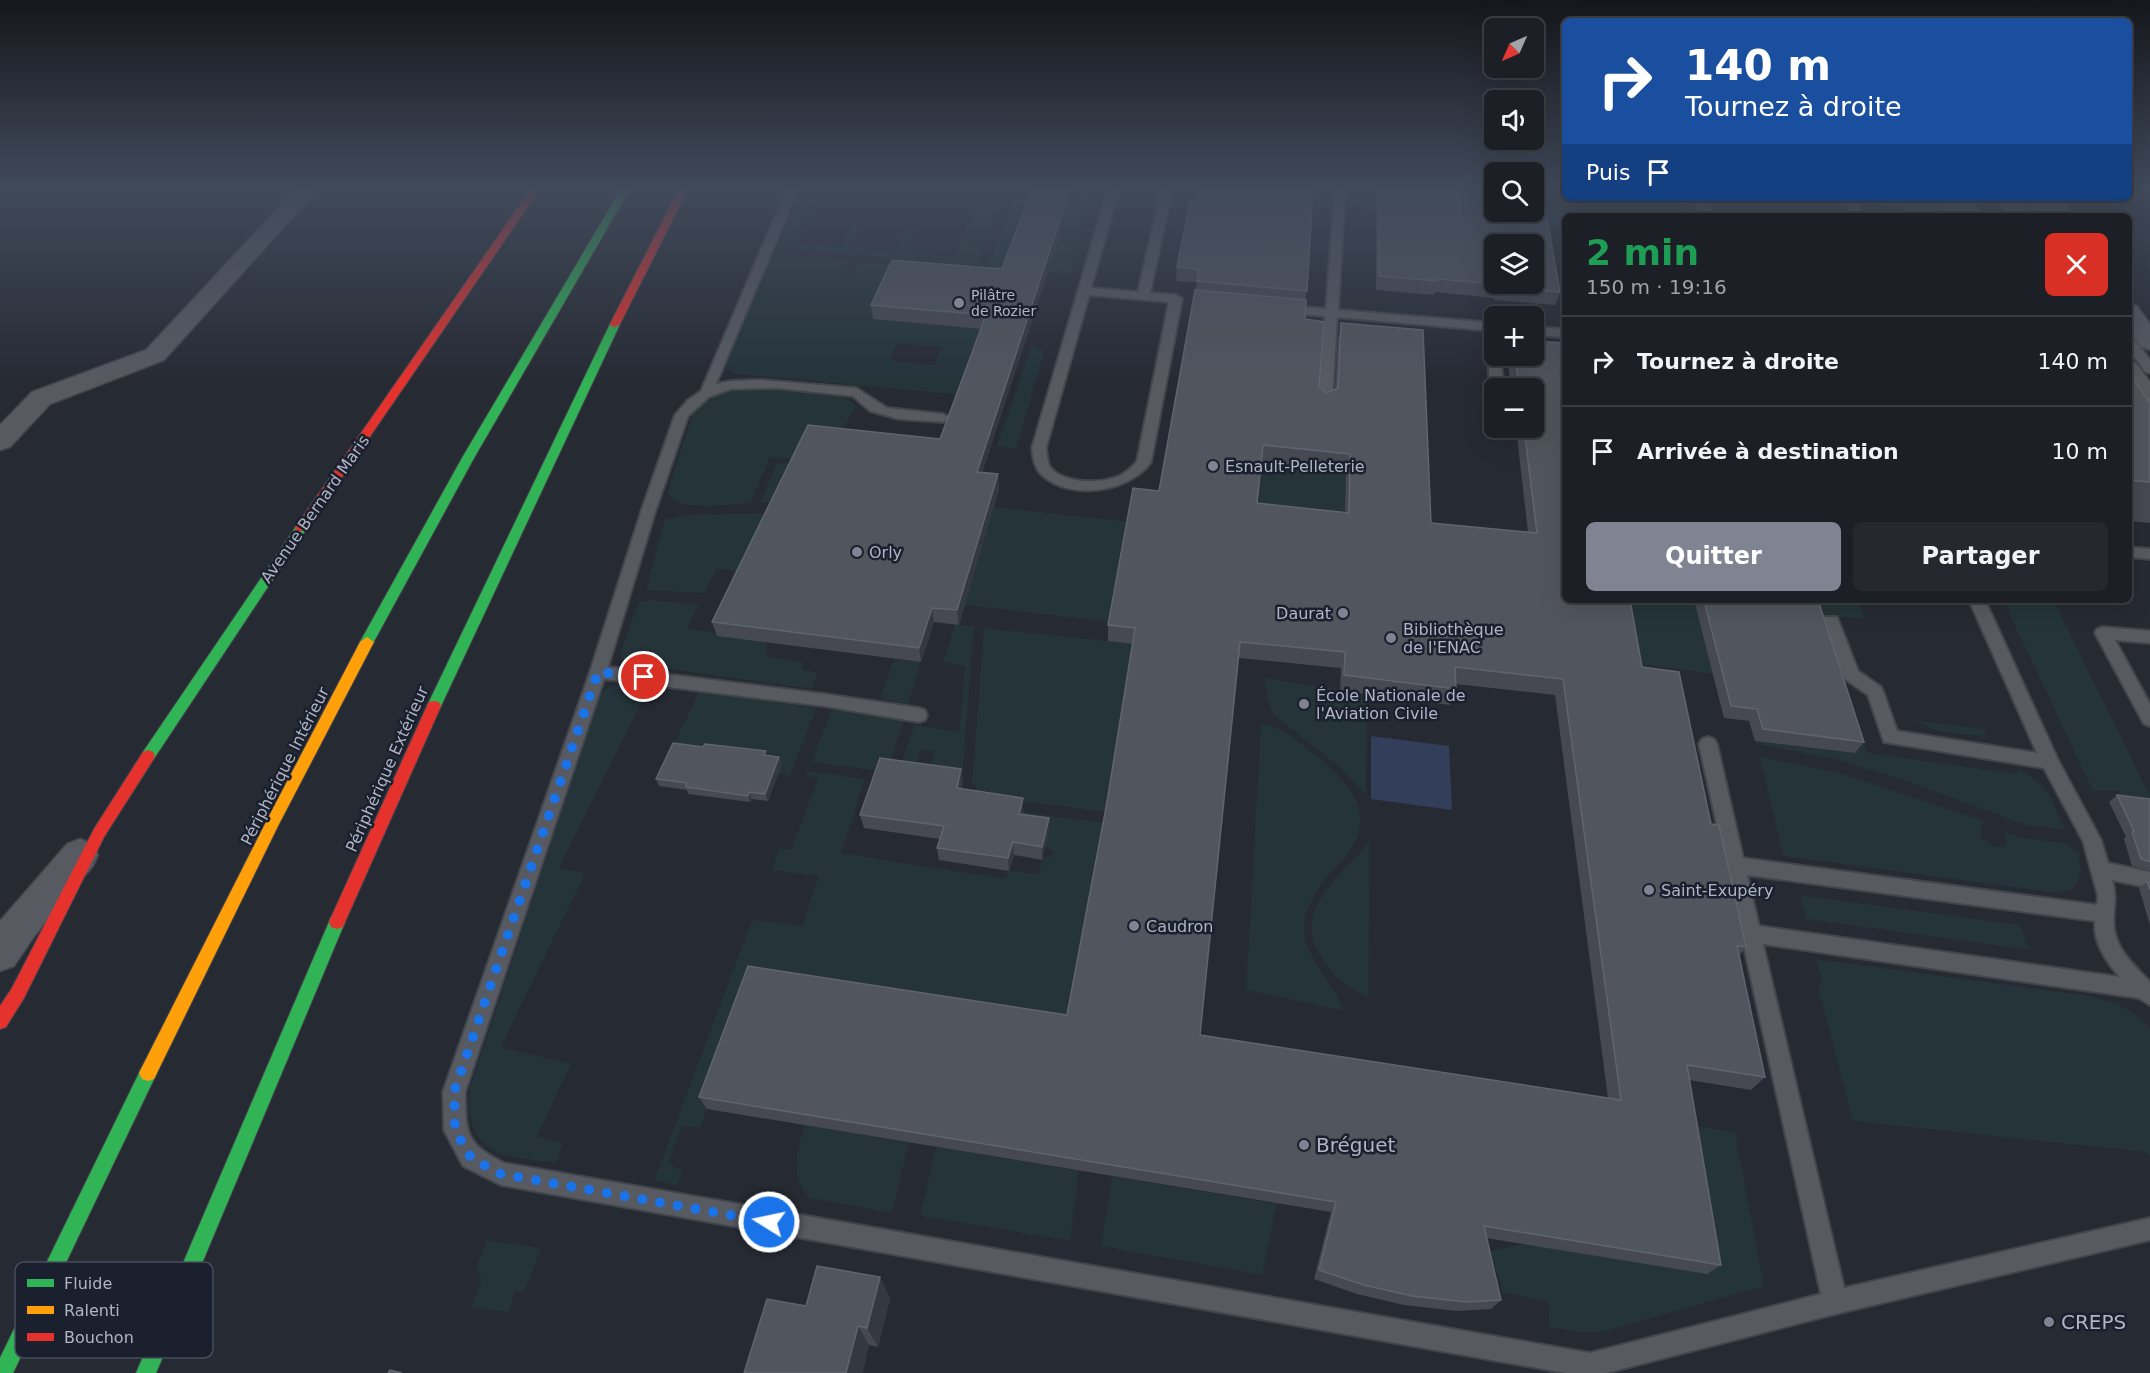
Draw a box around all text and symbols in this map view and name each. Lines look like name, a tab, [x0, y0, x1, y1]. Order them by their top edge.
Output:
north arrow	[1484, 18, 1544, 78]
map controls	[1484, 18, 1544, 438]
text: 140 m	[1685, 41, 1831, 90]
icon: right	[1586, 42, 1664, 120]
button: sound	[1484, 90, 1544, 150]
text: Tournez à droite	[1685, 91, 1902, 122]
icon: arrive	[1642, 156, 1675, 189]
text: Puis	[1586, 160, 1630, 185]
button: search	[1484, 162, 1544, 222]
text: 2 min	[1586, 232, 1699, 273]
button: close	[2045, 233, 2108, 296]
button: layers	[1484, 234, 1544, 294]
text: 150 m · 19:16	[1586, 275, 1727, 299]
place label: Pilâtre de Rozier	[971, 287, 1036, 319]
marker: Pilâtre de Rozier	[952, 296, 966, 310]
button: +	[1484, 306, 1544, 366]
icon: right	[1586, 345, 1619, 378]
text: Tournez à droite	[1637, 349, 1839, 374]
text: 140 m	[2038, 349, 2108, 374]
button: −	[1484, 378, 1544, 438]
street label: Avenue Bernard Maris	[257, 431, 373, 587]
icon: arrive	[1586, 435, 1619, 468]
text: Arrivée à destination	[1637, 439, 1899, 464]
text: 10 m	[2052, 439, 2108, 464]
place label: Esnault-Pelleterie	[1225, 457, 1365, 476]
marker: Esnault-Pelleterie	[1206, 459, 1220, 473]
button: Quitter	[1586, 522, 1841, 591]
button: Partager	[1853, 522, 2108, 591]
place label: Orly	[869, 543, 902, 562]
marker: Orly	[850, 545, 864, 559]
place label: Daurat	[1276, 604, 1331, 623]
marker: Daurat	[1336, 606, 1350, 620]
place label: Bibliothèque de l'ENAC	[1403, 620, 1504, 657]
marker: Bibliothèque de l'ENAC	[1384, 631, 1398, 645]
pin	[618, 651, 669, 702]
icon: arrive	[627, 660, 660, 693]
street label: Périphérique Intérieur	[237, 683, 333, 848]
street label: Périphérique Extérieur	[342, 683, 432, 855]
place label: École Nationale de l'Aviation Civile	[1316, 686, 1466, 723]
marker: École Nationale de l'Aviation Civile	[1297, 697, 1311, 711]
place label: Saint-Exupéry	[1661, 881, 1773, 900]
marker: Saint-Exupéry	[1642, 883, 1656, 897]
place label: Caudron	[1146, 917, 1213, 936]
marker: Caudron	[1127, 919, 1141, 933]
place label: Bréguet	[1316, 1133, 1395, 1157]
marker: Bréguet	[1297, 1138, 1311, 1152]
position arrow	[737, 1190, 801, 1254]
legend	[15, 1262, 213, 1358]
text: Fluide	[64, 1274, 112, 1293]
text: Ralenti	[64, 1301, 120, 1320]
place label: CREPS	[2061, 1310, 2126, 1334]
marker: CREPS	[2042, 1315, 2056, 1329]
text: Bouchon	[64, 1328, 134, 1347]

